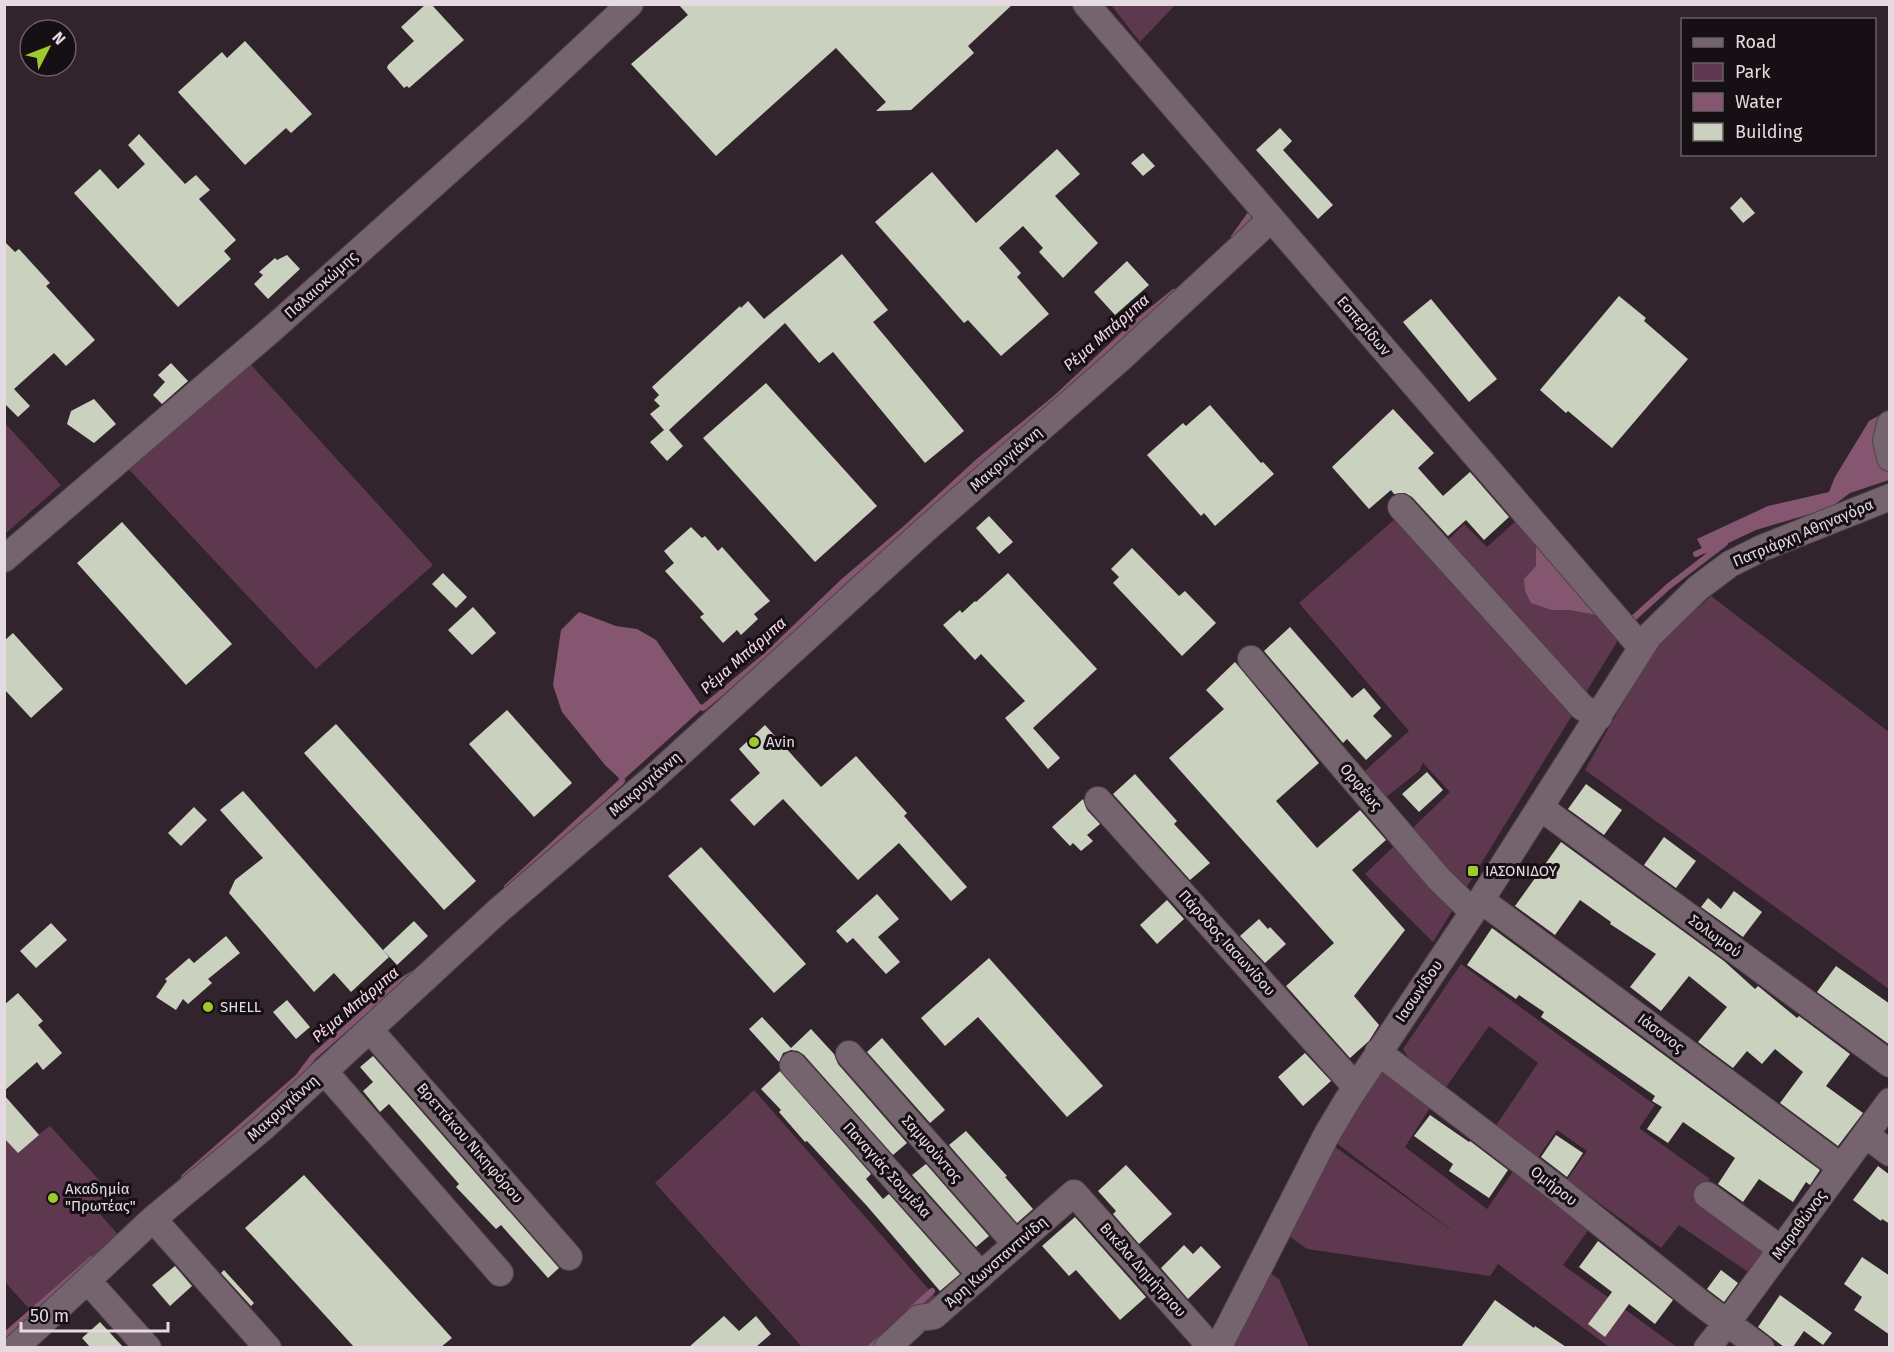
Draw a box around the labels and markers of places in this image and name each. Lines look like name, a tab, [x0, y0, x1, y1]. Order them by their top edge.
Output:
place label: Avin	[766, 733, 795, 751]
marker: Avin	[747, 735, 761, 749]
place label: ΙΑΣΟΝΙΔΟΥ	[1485, 862, 1558, 880]
marker: ΙΑΣΟΝΙΔΟΥ	[1466, 864, 1480, 878]
place label: SHELL	[220, 998, 262, 1016]
marker: SHELL	[201, 1000, 215, 1014]
place label: Ακαδημία "Πρωτέας"	[65, 1180, 136, 1215]
marker: Ακαδημία "Πρωτέας"	[46, 1191, 60, 1205]

